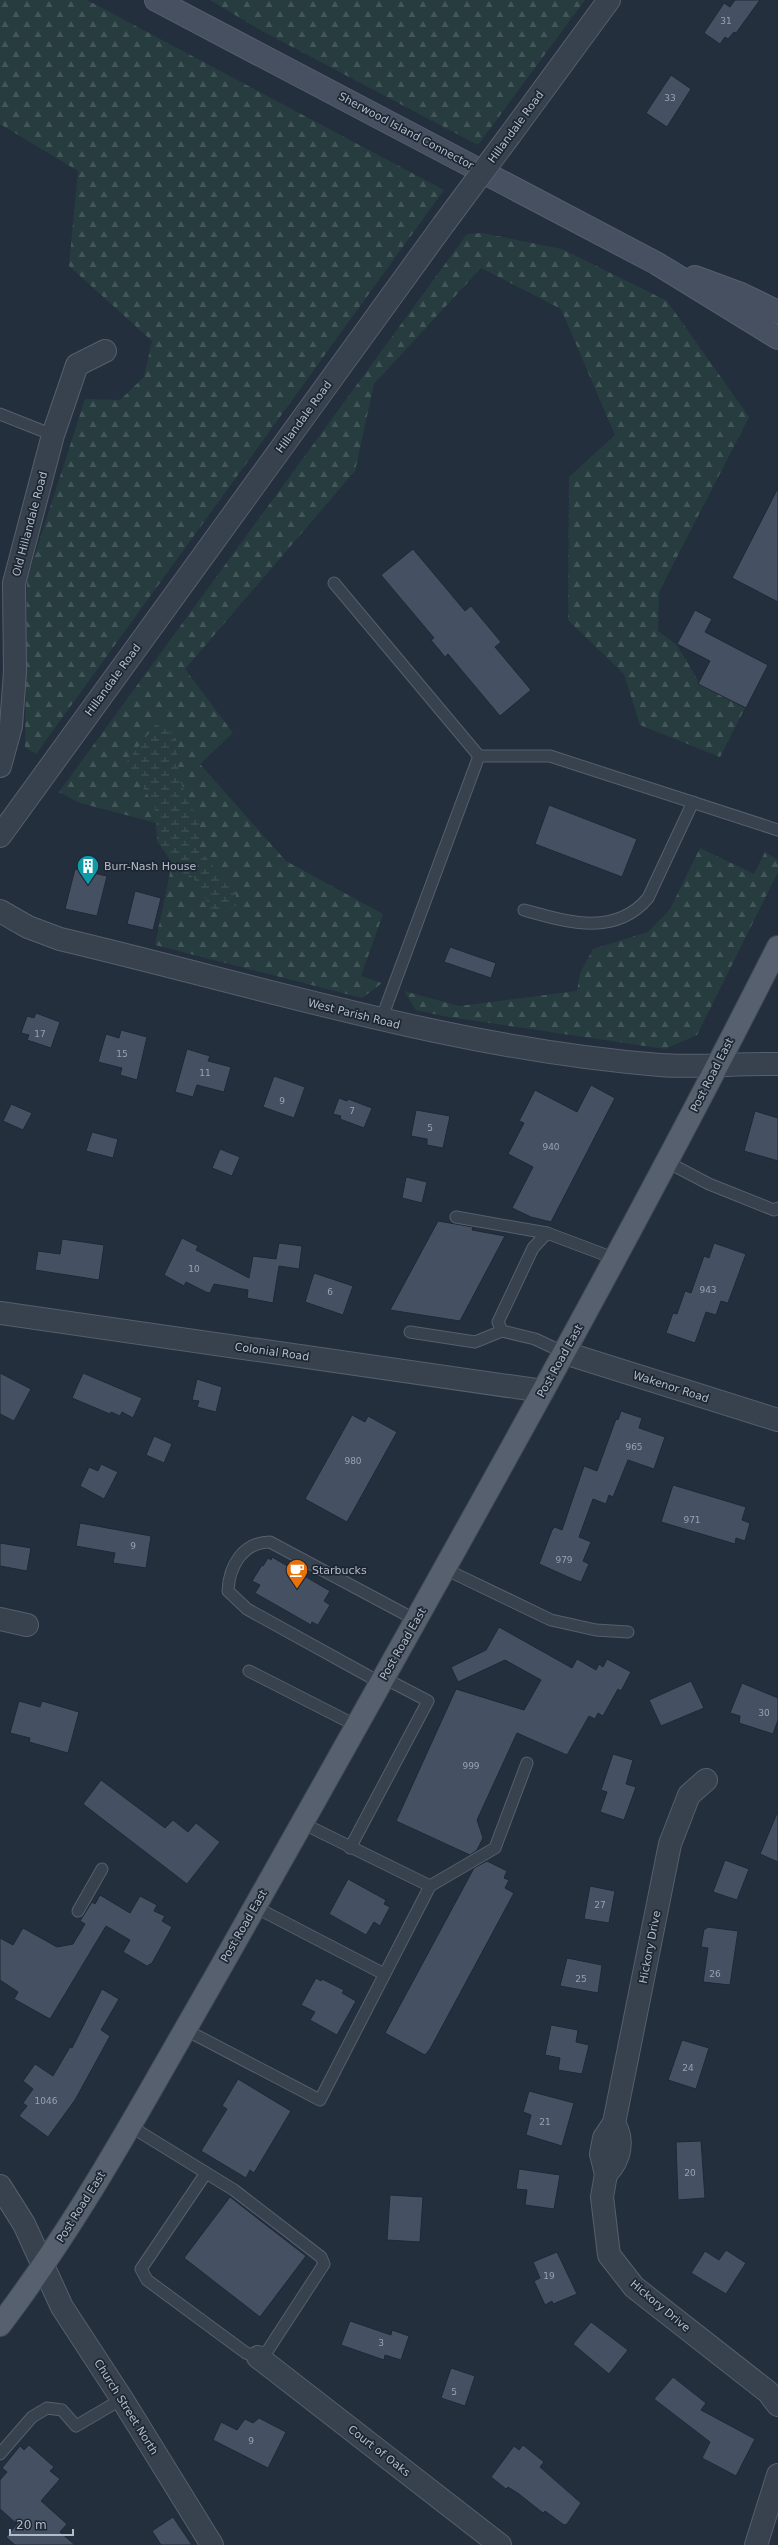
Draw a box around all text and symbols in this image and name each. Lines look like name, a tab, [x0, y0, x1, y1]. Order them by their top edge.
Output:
house number: 31	[720, 16, 732, 26]
street label: Hillandale Road	[486, 88, 546, 166]
street label: Sherwood Island Connector	[336, 90, 476, 172]
house number: 33	[664, 93, 676, 103]
street label: Hillandale Road	[274, 378, 334, 456]
street label: Old Hillandale Road	[10, 470, 50, 578]
street label: Hillandale Road	[83, 641, 143, 719]
building icon: Burr-Nash House	[75, 853, 101, 886]
place label: Burr-Nash House	[104, 860, 197, 873]
street label: West Parish Road	[306, 996, 402, 1032]
house number: 17	[34, 1029, 46, 1039]
street label: Post Road East	[688, 1035, 737, 1114]
house number: 15	[116, 1049, 128, 1059]
house number: 11	[199, 1068, 211, 1078]
house number: 9	[279, 1096, 285, 1106]
house number: 7	[349, 1106, 355, 1116]
house number: 5	[427, 1123, 433, 1133]
house number: 940	[542, 1142, 560, 1152]
house number: 10	[188, 1264, 200, 1274]
house number: 943	[699, 1285, 717, 1295]
house number: 6	[327, 1287, 333, 1297]
street label: Post Road East	[535, 1322, 586, 1400]
street label: Colonial Road	[234, 1340, 310, 1364]
street label: Wakenor Road	[631, 1369, 711, 1405]
house number: 965	[625, 1442, 643, 1452]
house number: 980	[344, 1456, 362, 1466]
house number: 971	[683, 1515, 701, 1525]
house number: 9	[130, 1541, 136, 1551]
house number: 979	[555, 1555, 573, 1565]
cafe icon: Starbucks	[284, 1557, 310, 1590]
place label: Starbucks	[312, 1564, 367, 1577]
street label: Post Road East	[377, 1605, 429, 1682]
house number: 30	[758, 1708, 770, 1718]
house number: 999	[462, 1761, 480, 1771]
street label: Post Road East	[218, 1887, 270, 1964]
house number: 27	[594, 1900, 606, 1910]
street label: Hickory Drive	[637, 1909, 663, 1985]
house number: 26	[709, 1969, 721, 1979]
house number: 25	[575, 1974, 587, 1984]
house number: 24	[682, 2063, 694, 2073]
house number: 1046	[35, 2096, 58, 2106]
house number: 21	[539, 2117, 551, 2127]
street label: Post Road East	[54, 2168, 108, 2245]
house number: 20	[684, 2168, 696, 2178]
house number: 19	[543, 2271, 555, 2281]
street label: Hickory Drive	[627, 2277, 693, 2335]
house number: 3	[378, 2338, 384, 2348]
street label: Church Street North	[91, 2357, 161, 2457]
house number: 5	[451, 2387, 457, 2397]
street label: Court of Oaks	[345, 2423, 413, 2479]
house number: 9	[248, 2436, 254, 2446]
scale bar	[10, 2511, 73, 2537]
text: 20 m	[16, 2518, 47, 2532]

